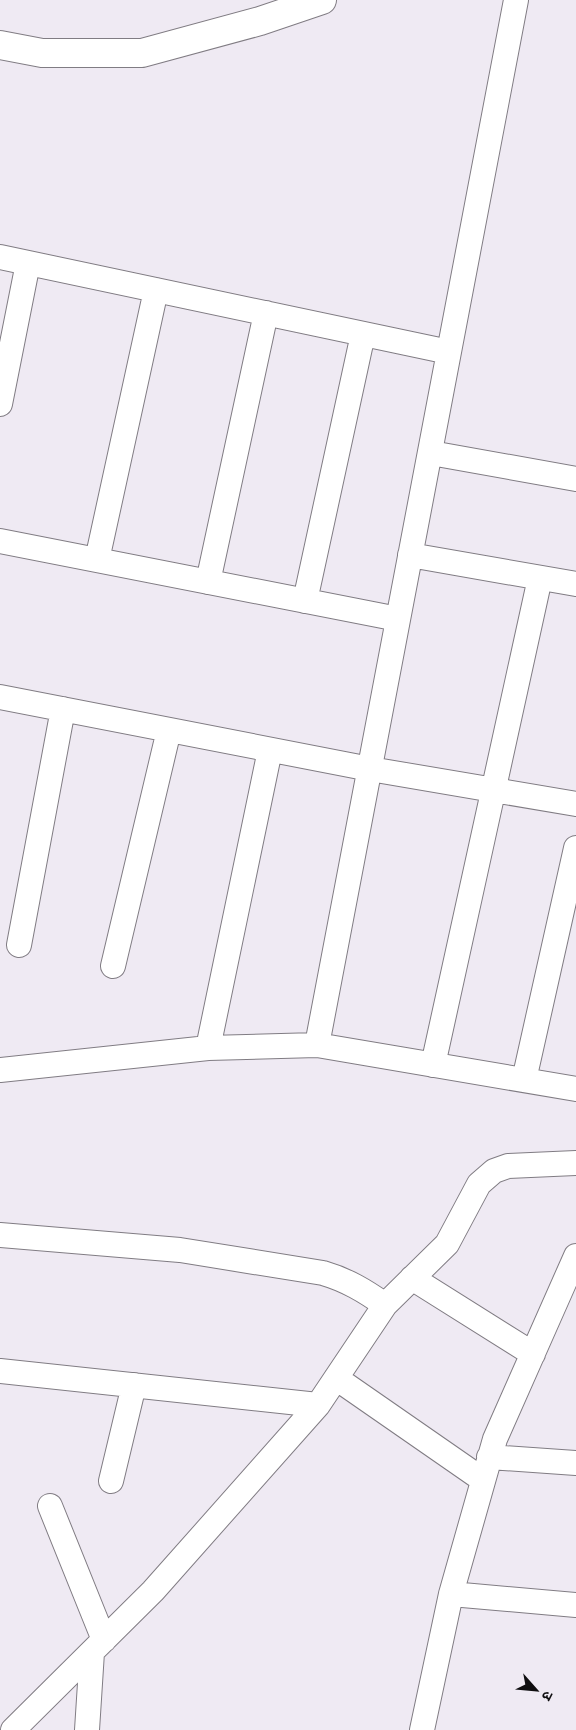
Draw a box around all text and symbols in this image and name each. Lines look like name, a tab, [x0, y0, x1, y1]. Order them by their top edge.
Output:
north arrow	[511, 1665, 561, 1715]
text: उ	[537, 1688, 557, 1704]

